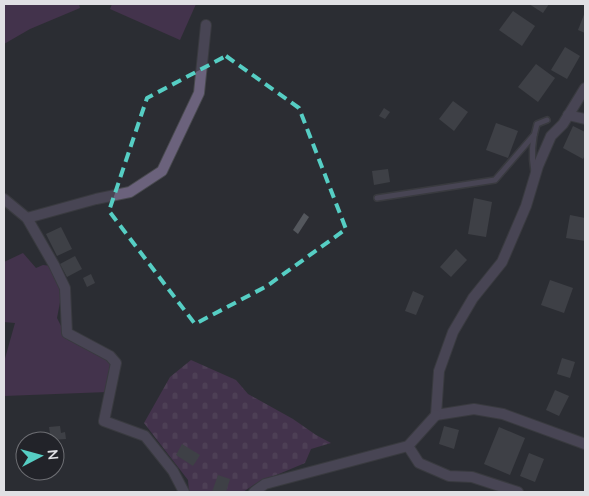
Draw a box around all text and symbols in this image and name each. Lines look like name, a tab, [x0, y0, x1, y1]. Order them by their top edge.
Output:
north arrow	[15, 431, 65, 481]
text: N	[42, 448, 62, 461]

